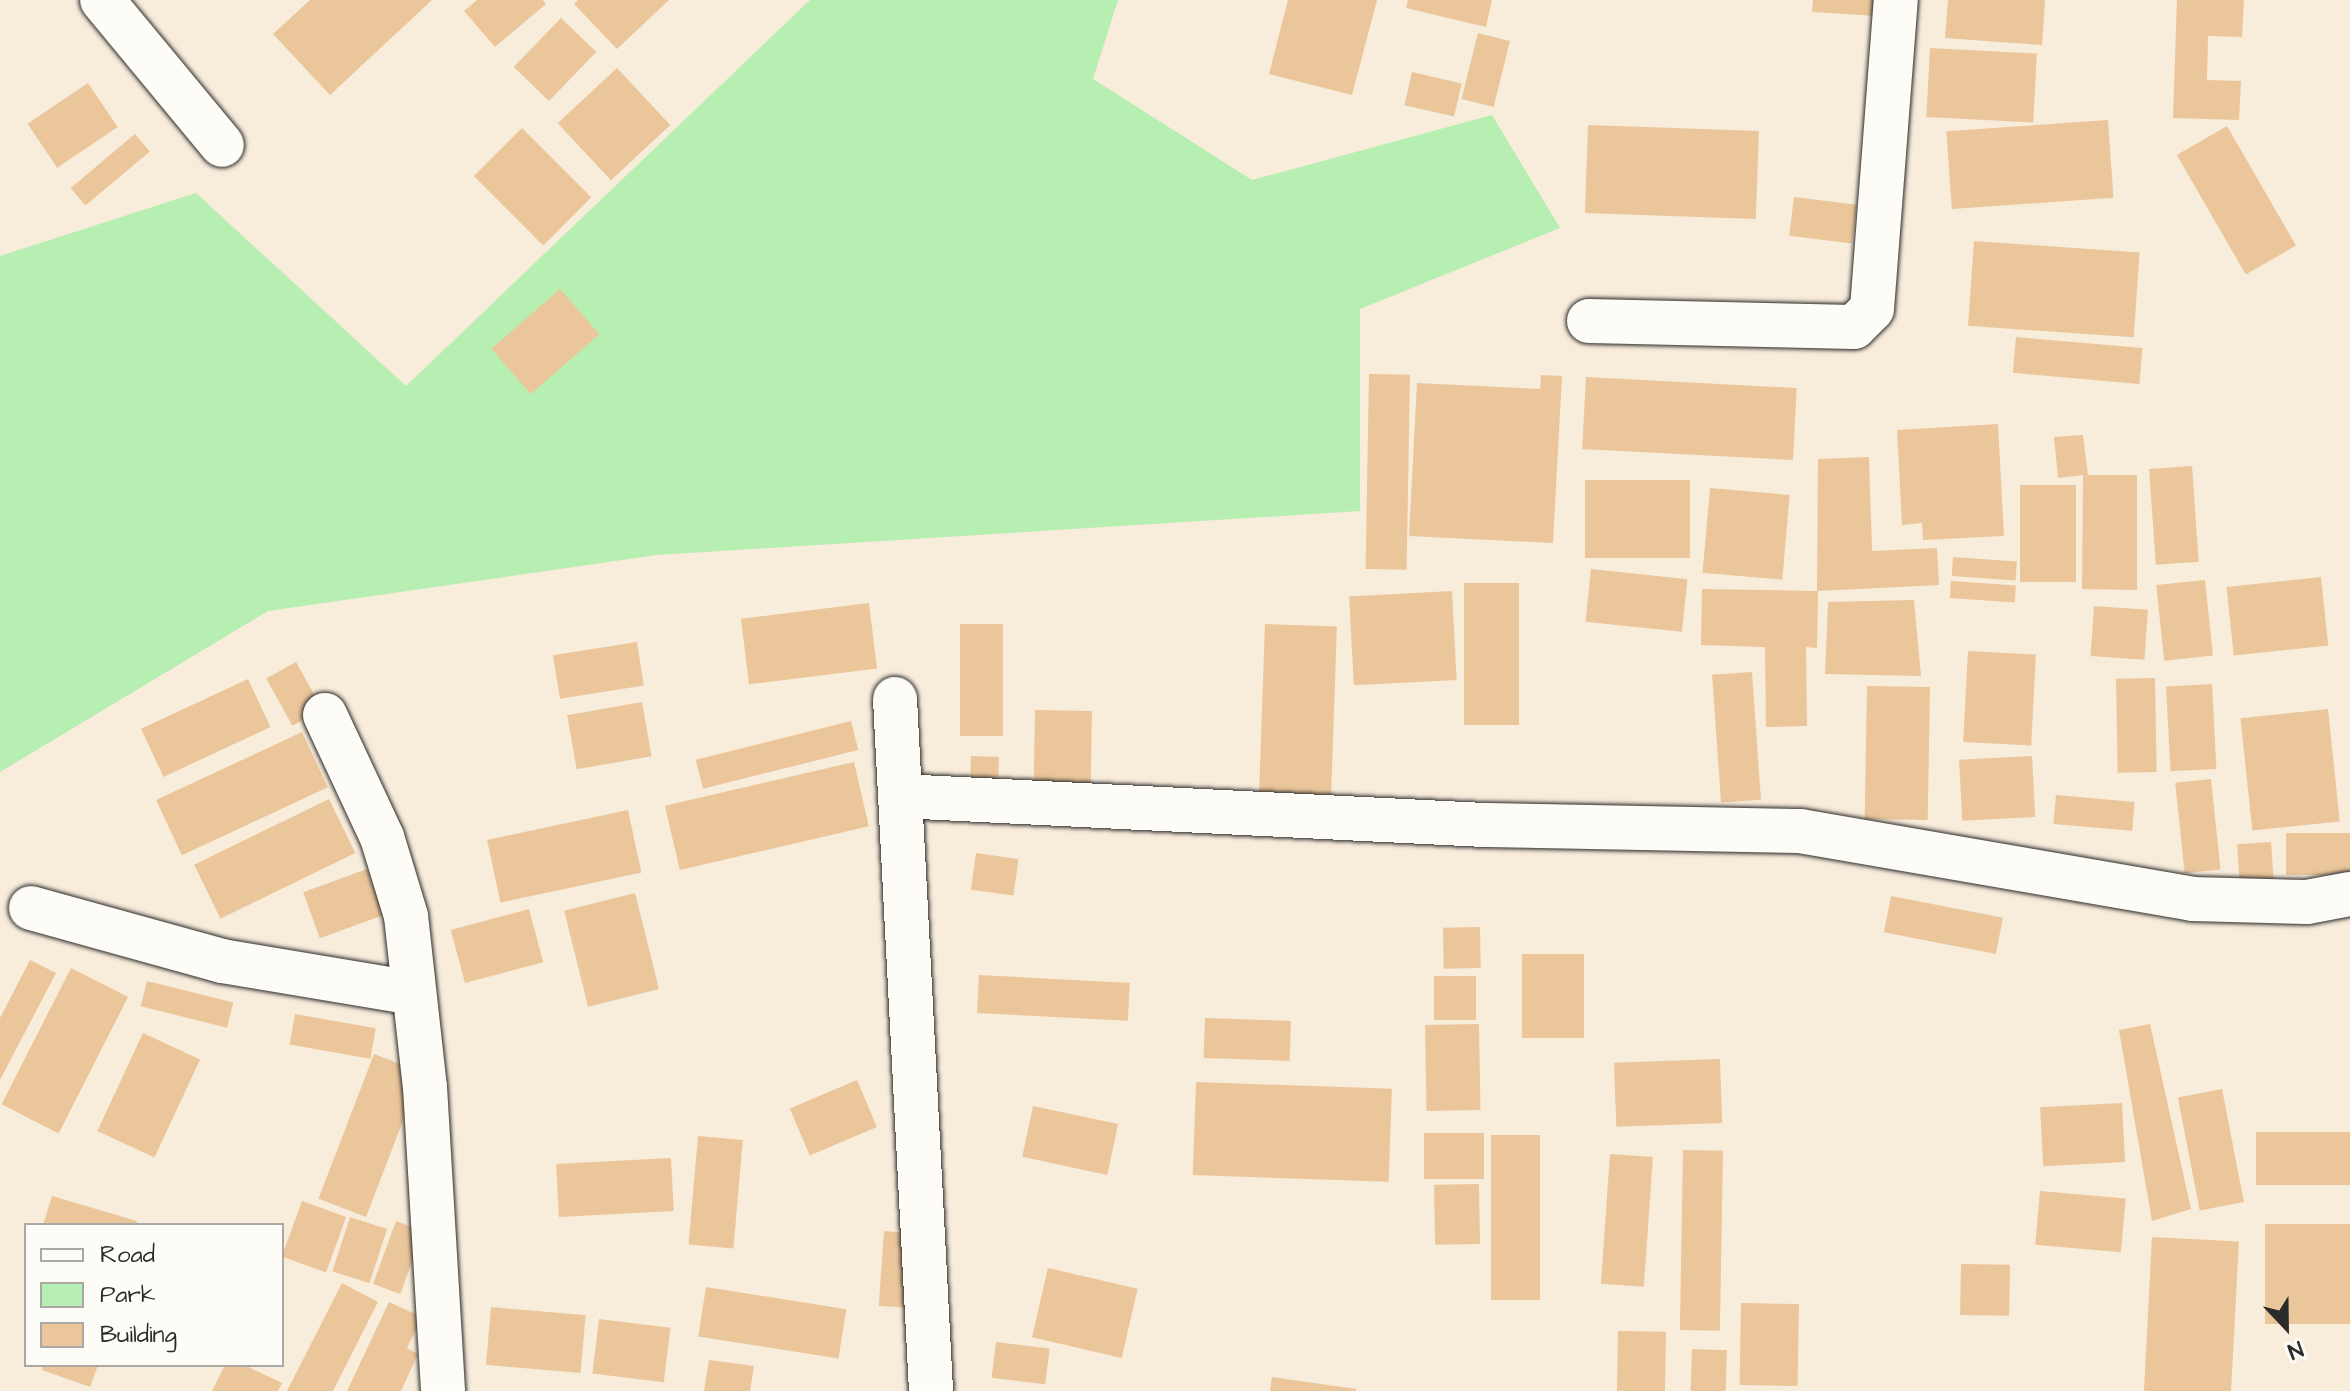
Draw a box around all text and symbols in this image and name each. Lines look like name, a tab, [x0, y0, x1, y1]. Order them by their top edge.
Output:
legend	[24, 1223, 284, 1367]
text: Road	[100, 1238, 155, 1272]
text: Park	[100, 1278, 156, 1312]
north arrow	[2246, 1287, 2326, 1367]
text: Building	[100, 1318, 177, 1352]
text: N	[2283, 1333, 2307, 1367]

